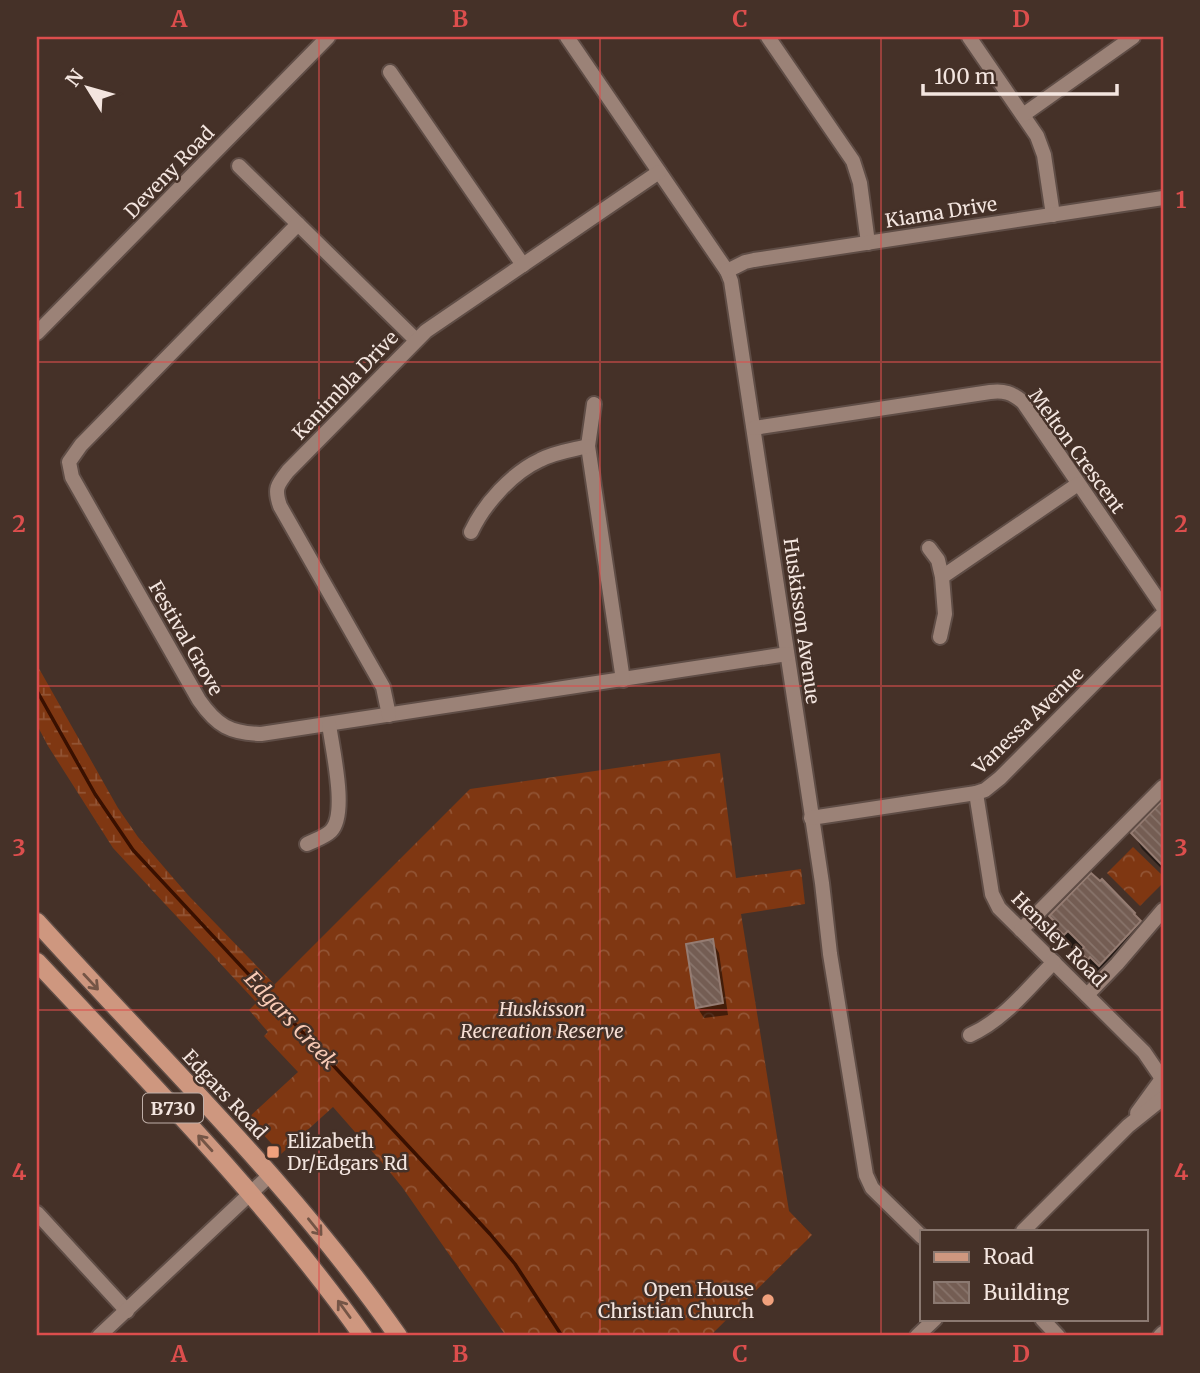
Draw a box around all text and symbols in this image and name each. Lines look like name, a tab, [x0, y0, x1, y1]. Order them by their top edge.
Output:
text: A	[170, 4, 188, 33]
text: B	[452, 4, 468, 33]
text: C	[732, 4, 748, 33]
text: D	[1012, 4, 1030, 33]
north arrow	[52, 52, 122, 122]
scale bar	[923, 52, 1118, 96]
text: 100 m	[934, 63, 996, 90]
text: N	[60, 65, 89, 91]
street label: Deveny Road	[119, 121, 219, 223]
text: 1	[14, 185, 25, 214]
text: 1	[1176, 185, 1187, 214]
street label: Kiama Drive	[883, 191, 999, 233]
street label: Kanimbla Drive	[287, 325, 403, 444]
street label: Melton Crescent	[1024, 384, 1131, 518]
text: 2	[12, 509, 26, 538]
text: 2	[1174, 509, 1188, 538]
street label: Huskisson Avenue	[778, 536, 826, 706]
street label: Festival Grove	[144, 576, 228, 700]
street label: Vanessa Avenue	[967, 661, 1088, 780]
text: 3	[12, 833, 26, 862]
text: 3	[1174, 833, 1188, 862]
street label: Hensley Road	[1007, 887, 1111, 991]
water label: Edgars Creek	[239, 965, 343, 1075]
one-way arrow	[83, 973, 99, 991]
park label: Huskisson Recreation Reserve	[460, 997, 624, 1043]
street label: Edgars Road	[177, 1044, 273, 1144]
road number: B730	[143, 1093, 203, 1122]
place label: Elizabeth Dr/Edgars Rd	[287, 1129, 408, 1175]
one-way arrow	[197, 1134, 213, 1152]
marker: Elizabeth Dr/Edgars Rd	[265, 1144, 281, 1160]
text: 4	[12, 1157, 27, 1186]
text: 4	[1174, 1157, 1189, 1186]
one-way arrow	[307, 1217, 323, 1235]
legend	[920, 1230, 1148, 1320]
text: Road	[983, 1243, 1034, 1270]
place label: Open House Christian Church	[598, 1277, 754, 1323]
text: Building	[983, 1279, 1070, 1306]
marker: Open House Christian Church	[760, 1292, 776, 1308]
one-way arrow	[337, 1300, 351, 1319]
text: A	[170, 1339, 188, 1368]
text: B	[452, 1339, 468, 1368]
text: C	[732, 1339, 748, 1368]
text: D	[1012, 1339, 1030, 1368]

